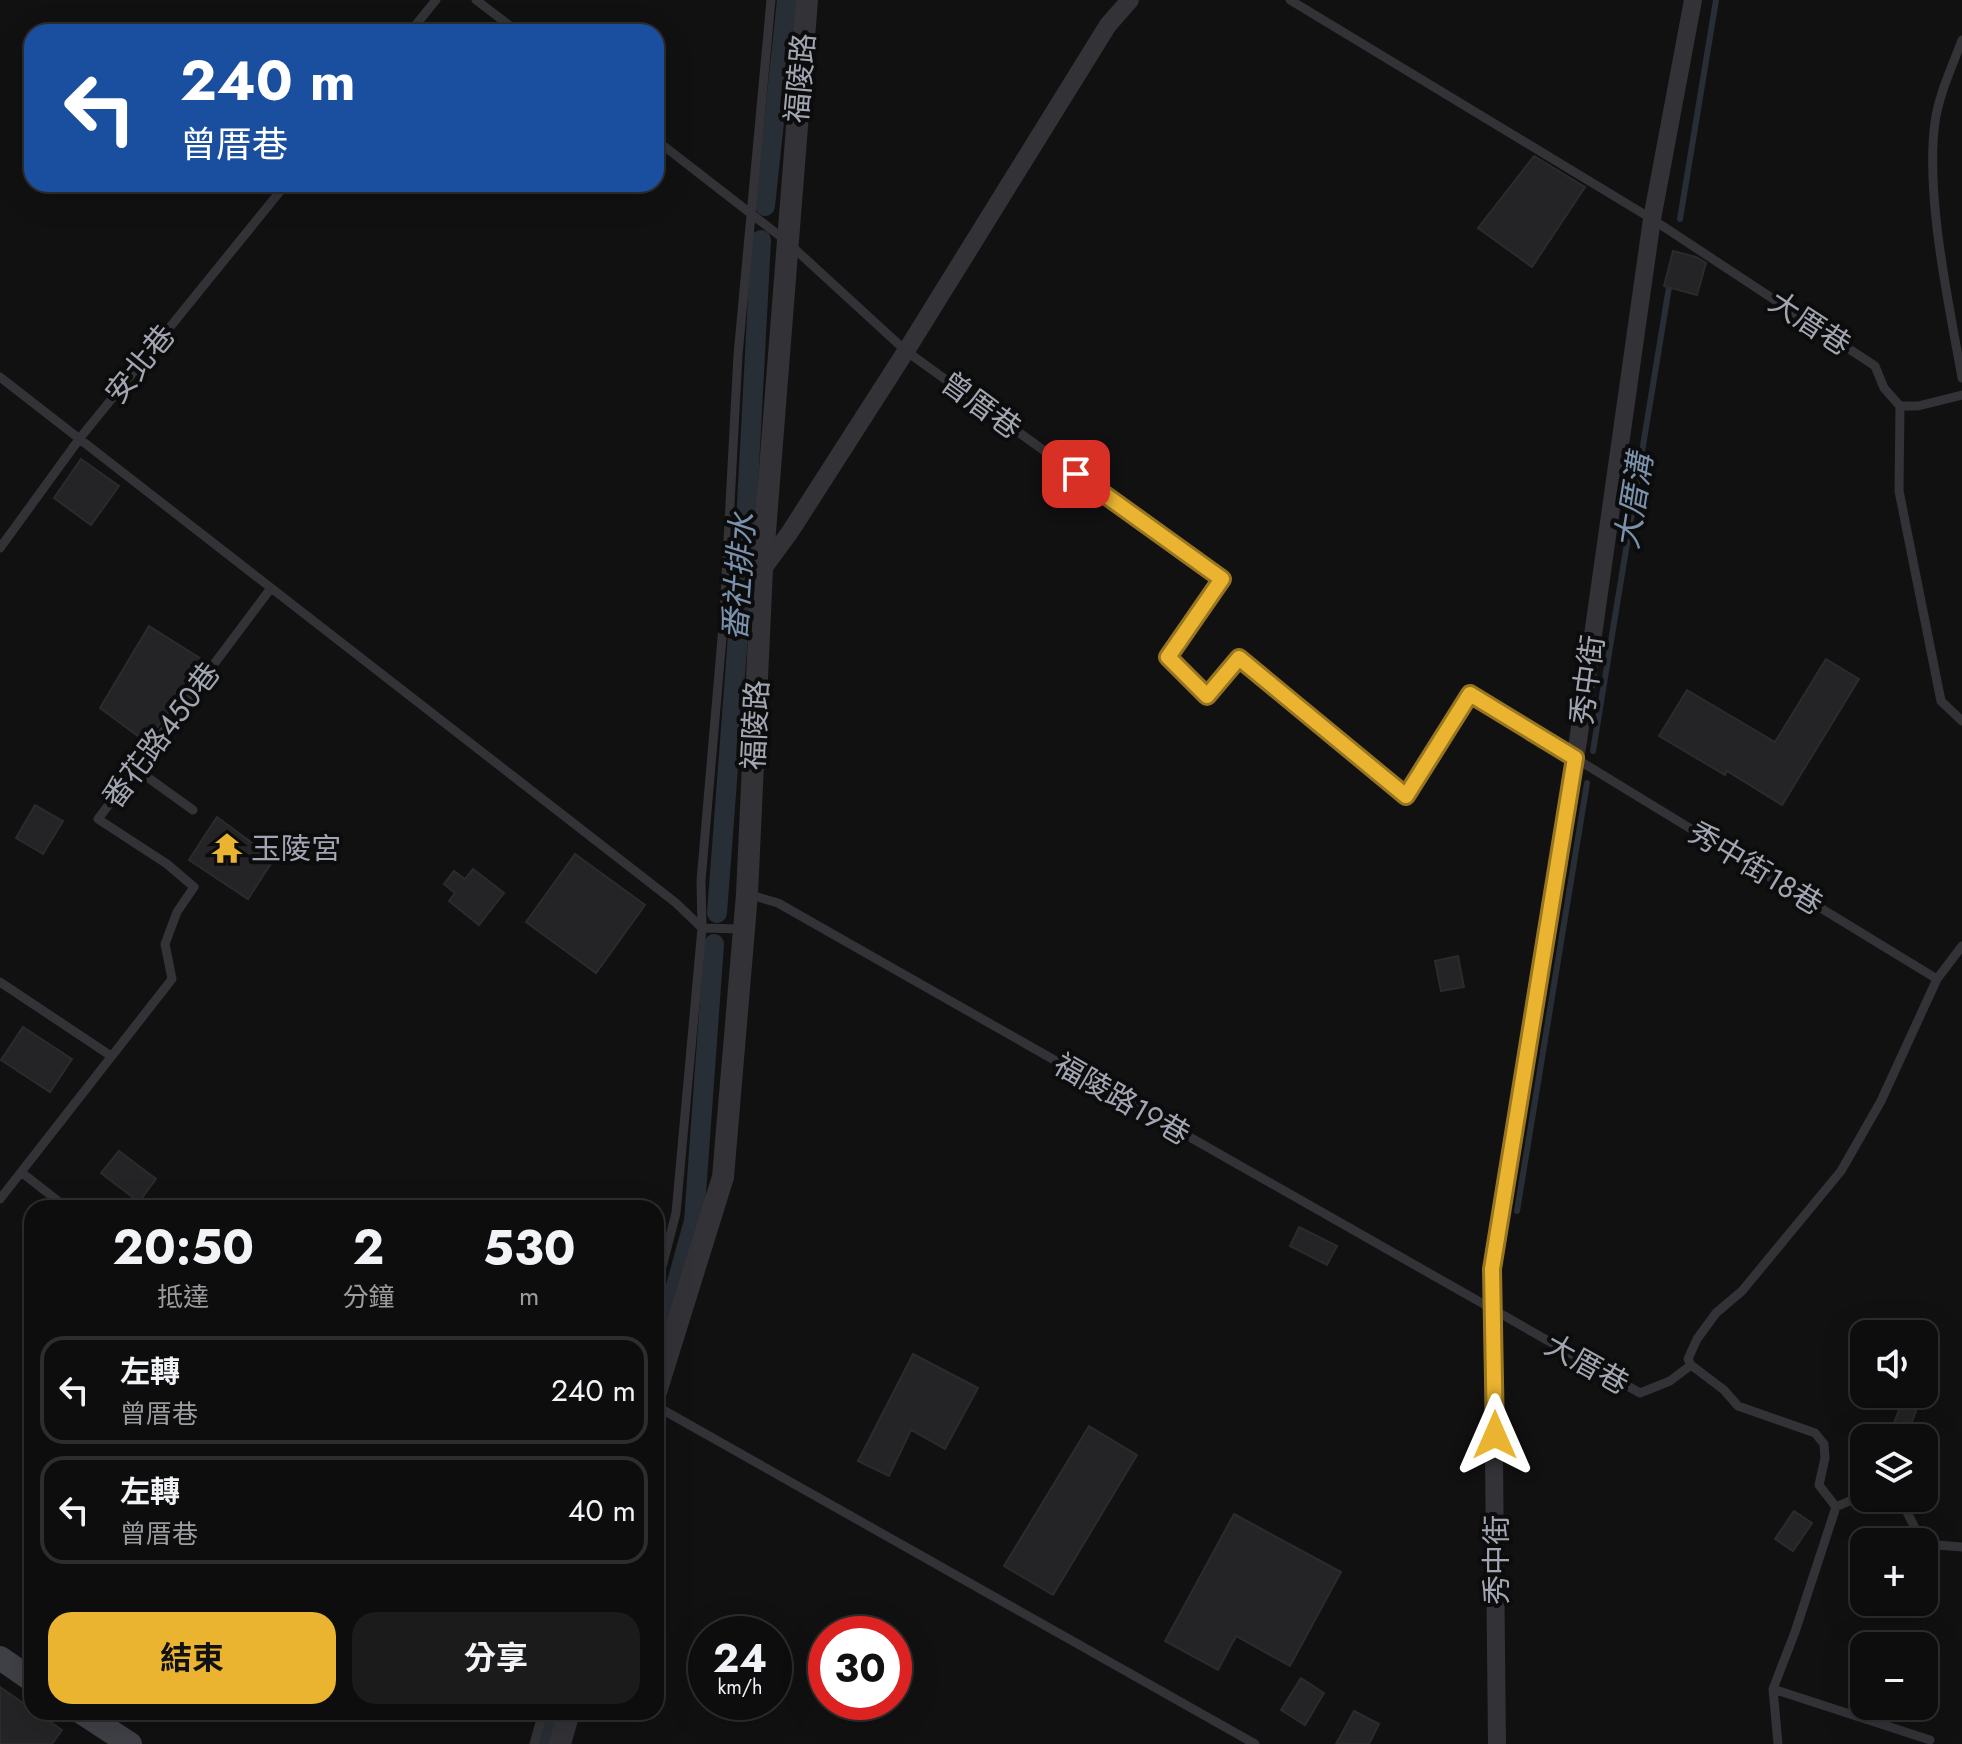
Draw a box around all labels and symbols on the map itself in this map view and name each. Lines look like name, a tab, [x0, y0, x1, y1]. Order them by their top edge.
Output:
street label: 福陵路	[775, 31, 825, 125]
street label: 大厝巷	[1761, 280, 1859, 366]
street label: 安北巷	[95, 315, 185, 413]
street label: 曾厝巷	[932, 361, 1030, 449]
pin	[1042, 440, 1110, 508]
water label: 大厝溝	[1604, 446, 1665, 552]
water label: 番社排水	[712, 510, 767, 642]
street label: 秀中街	[1559, 632, 1615, 728]
street label: 番花路450巷	[92, 653, 230, 817]
street label: 福陵路	[731, 679, 779, 771]
street label: 秀中街18巷	[1681, 811, 1831, 925]
place label: 玉陵宮	[251, 827, 341, 870]
temple icon: 玉陵宮	[210, 831, 244, 865]
street label: 福陵路19巷	[1046, 1043, 1198, 1155]
street label: 大厝巷	[1537, 1323, 1637, 1405]
position arrow	[1453, 1393, 1537, 1477]
street label: 秀中街	[1475, 1515, 1518, 1605]
speed limit sign: 30	[808, 1616, 912, 1720]

